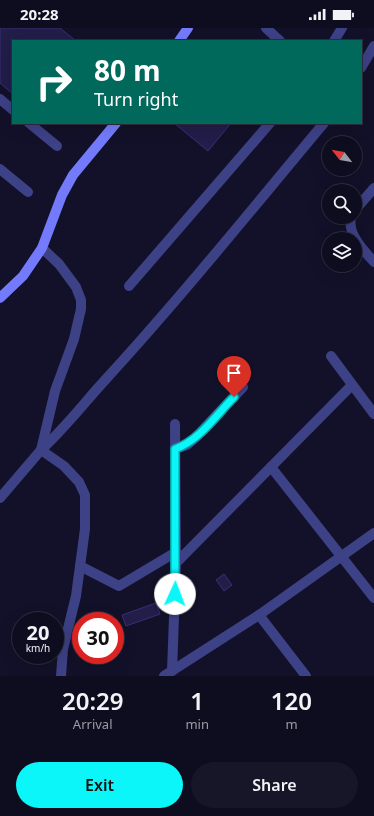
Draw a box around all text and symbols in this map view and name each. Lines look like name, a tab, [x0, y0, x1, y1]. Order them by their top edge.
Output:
text: 20:28	[20, 4, 59, 24]
text: 80 m	[94, 51, 161, 89]
icon: right	[28, 56, 80, 108]
text: Turn right	[94, 87, 178, 111]
north arrow	[322, 136, 362, 176]
map controls	[322, 136, 362, 272]
button: search	[322, 184, 362, 224]
button: layers	[322, 232, 362, 272]
pin	[217, 356, 251, 397]
icon: arrive	[223, 362, 245, 384]
position arrow	[154, 573, 196, 615]
speed limit sign: 30	[72, 612, 124, 664]
text: 20	[27, 619, 49, 646]
text: km/h	[26, 641, 50, 655]
text: 20:29	[62, 684, 123, 717]
text: 1	[190, 684, 204, 717]
text: 120	[271, 684, 312, 717]
text: Arrival	[73, 715, 113, 733]
text: min	[185, 715, 209, 733]
text: m	[285, 715, 298, 733]
button: Exit	[16, 762, 183, 808]
button: Share	[191, 762, 358, 808]

